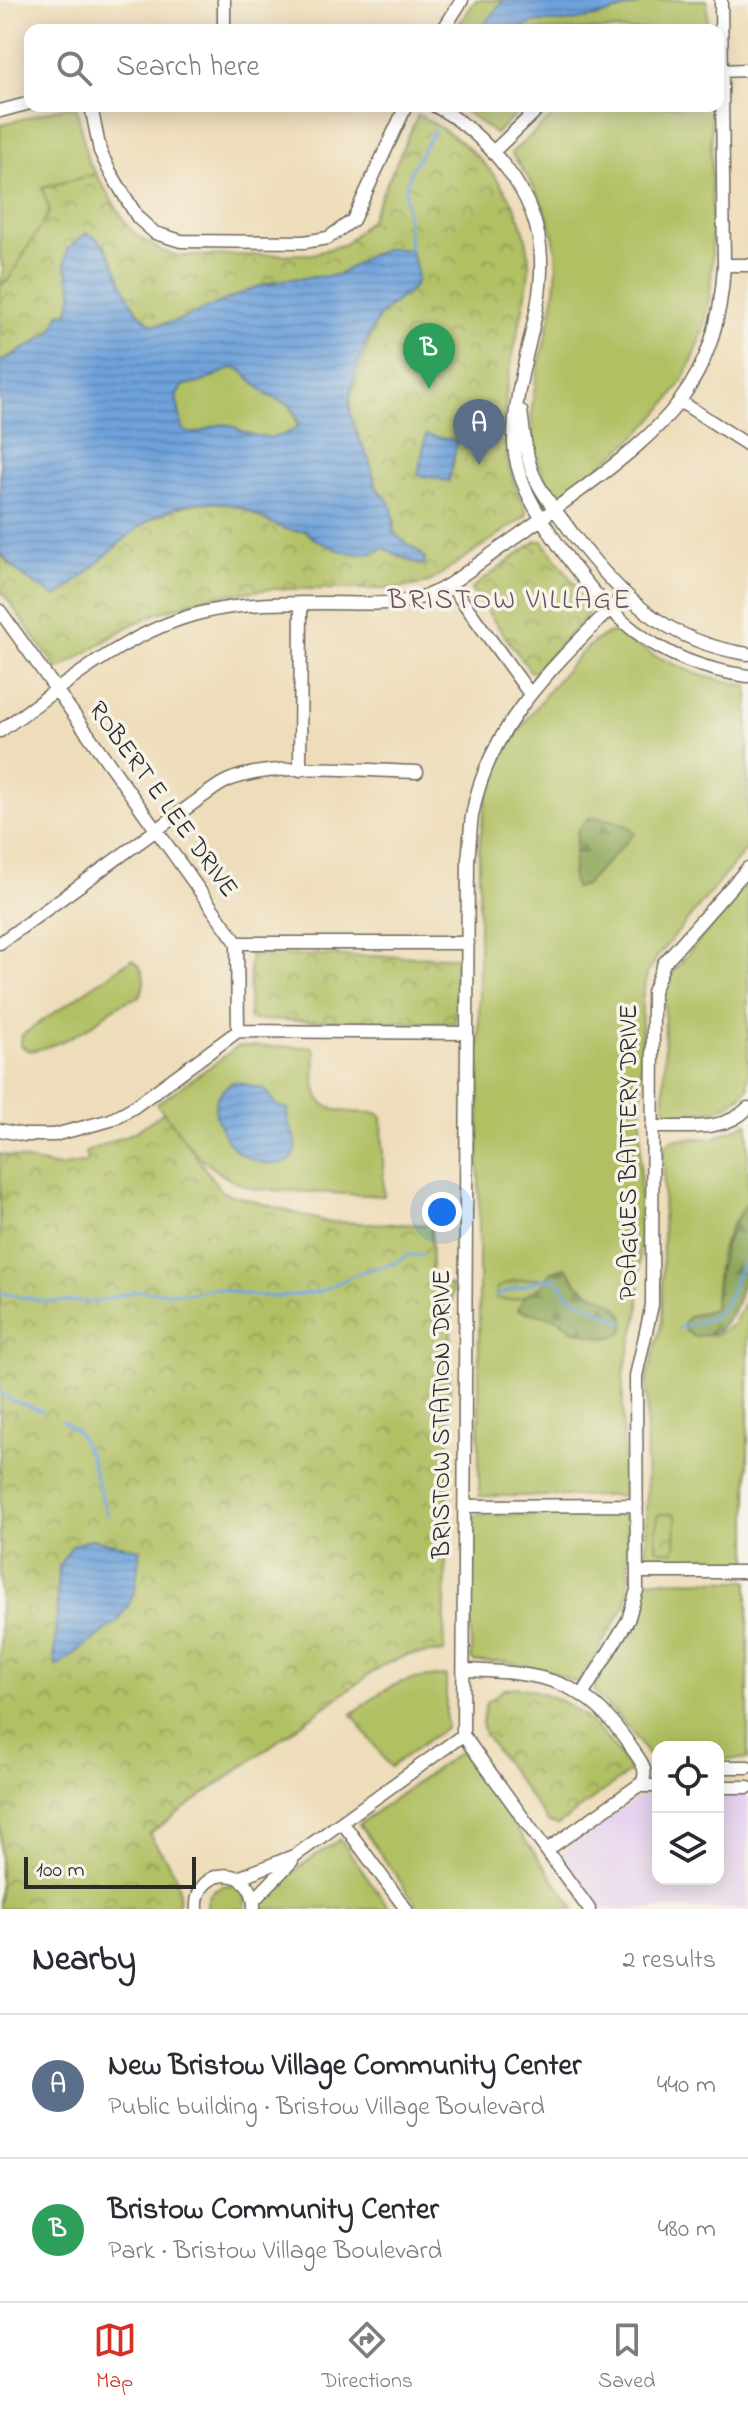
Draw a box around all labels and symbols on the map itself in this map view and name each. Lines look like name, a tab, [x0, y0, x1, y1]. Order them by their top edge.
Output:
pin: B	[403, 323, 455, 389]
pin: A	[453, 399, 505, 465]
district label: BRISTOW VILLAGE	[387, 581, 632, 622]
street label: ROBERT E LEE DRIVE	[78, 694, 246, 906]
street label: POAGUES BATTERY DRIVE	[611, 1004, 649, 1300]
your location	[422, 1192, 462, 1232]
street label: BRISTOW STATION DRIVE	[424, 1269, 462, 1560]
scale bar	[24, 1853, 196, 1889]

